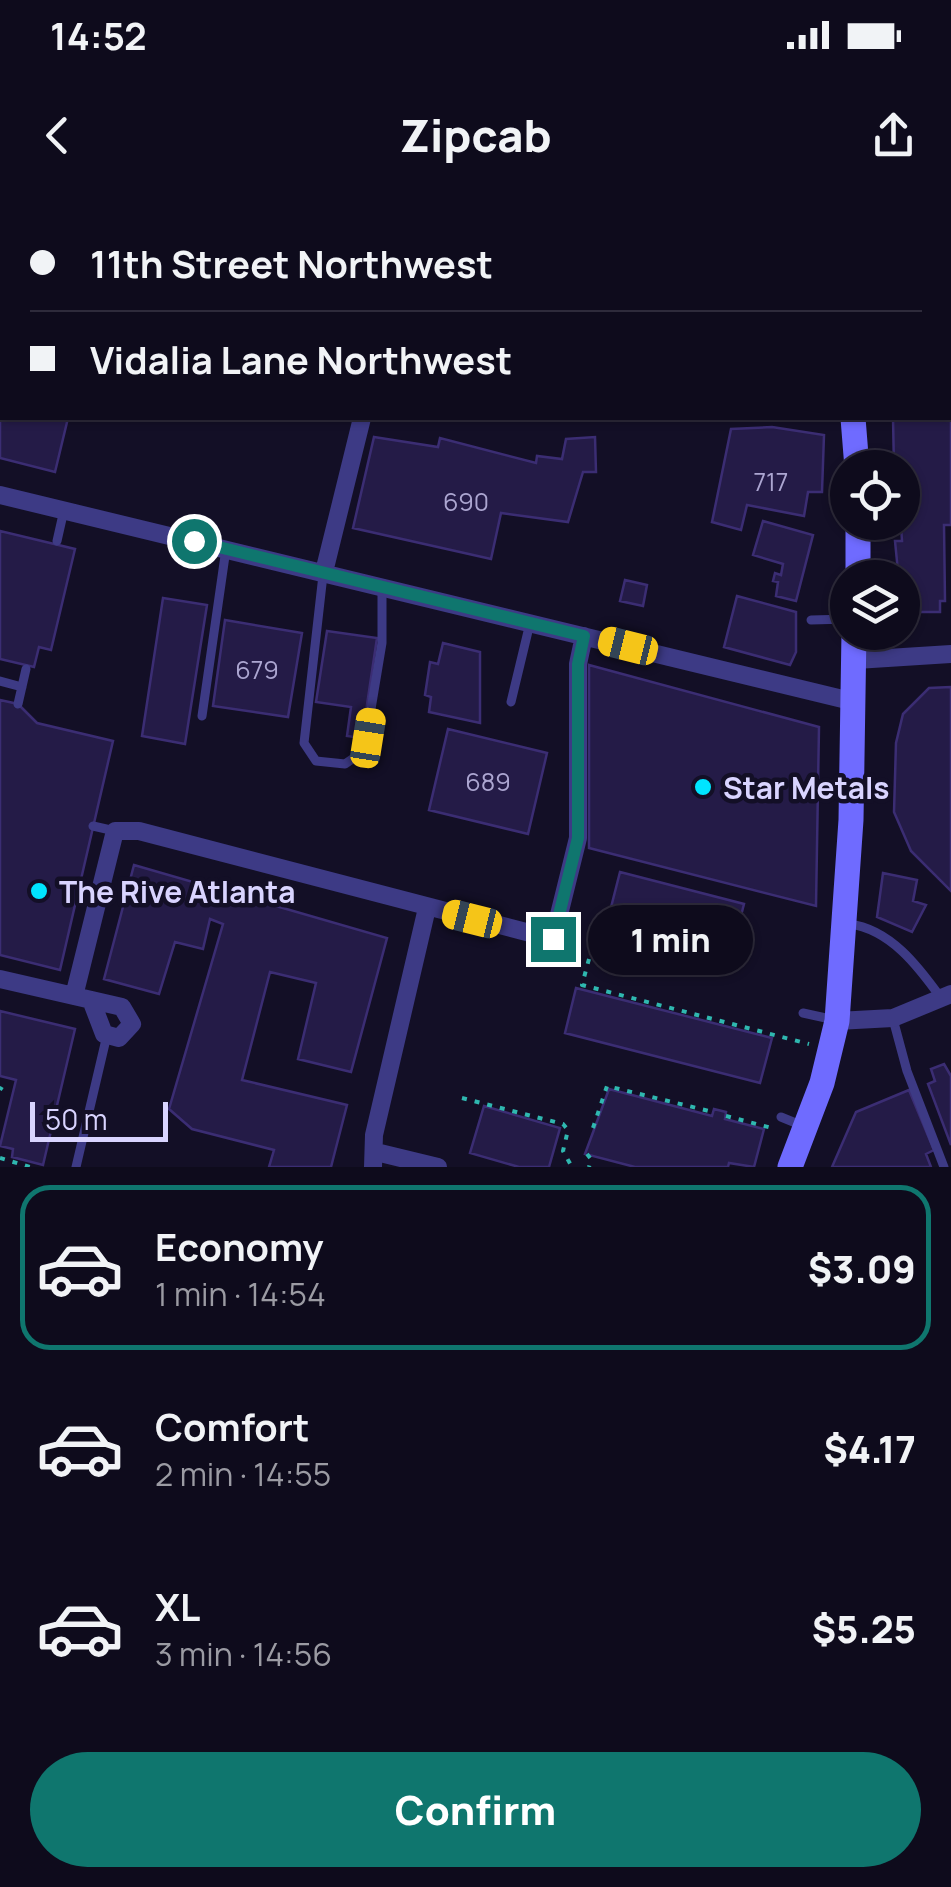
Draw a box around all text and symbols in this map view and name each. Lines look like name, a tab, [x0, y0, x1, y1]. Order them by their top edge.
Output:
text: 14:52	[50, 9, 147, 61]
text: Zipcab	[399, 104, 552, 166]
icon: back	[30, 108, 85, 163]
icon: share	[866, 108, 921, 163]
text: 11th Street Northwest	[90, 237, 493, 289]
text: Vidalia Lane Northwest	[90, 333, 512, 385]
map controls	[830, 450, 920, 650]
button: locate	[830, 450, 920, 540]
house number: 717	[754, 464, 788, 499]
house number: 690	[443, 484, 489, 519]
route start	[172, 519, 217, 564]
button: layers	[830, 560, 920, 650]
car	[595, 624, 661, 668]
house number: 679	[235, 652, 279, 687]
car	[348, 706, 388, 770]
house number: 689	[465, 764, 511, 799]
place label: Star Metals	[723, 767, 890, 808]
marker: Star Metals	[692, 776, 714, 798]
place label: The Rive Atlanta	[59, 871, 296, 912]
marker: The Rive Atlanta	[28, 880, 50, 902]
car	[439, 897, 505, 941]
callout: 1 min	[588, 904, 753, 974]
route end	[531, 917, 576, 962]
text: 1 min	[630, 918, 711, 962]
scale bar	[30, 1097, 168, 1141]
text: 50 m	[45, 1100, 108, 1138]
text: Economy	[155, 1220, 324, 1272]
icon: car	[35, 1223, 125, 1313]
text: $3.09	[808, 1242, 916, 1294]
text: 1 min · 14:54	[155, 1272, 326, 1316]
text: Comfort	[155, 1400, 309, 1452]
icon: car	[35, 1403, 125, 1493]
text: $4.17	[824, 1422, 916, 1474]
text: 2 min · 14:55	[155, 1452, 331, 1496]
text: XL	[155, 1580, 200, 1632]
icon: car	[35, 1583, 125, 1673]
text: $5.25	[812, 1602, 916, 1654]
text: 3 min · 14:56	[155, 1632, 332, 1676]
button: Confirm	[30, 1752, 921, 1867]

